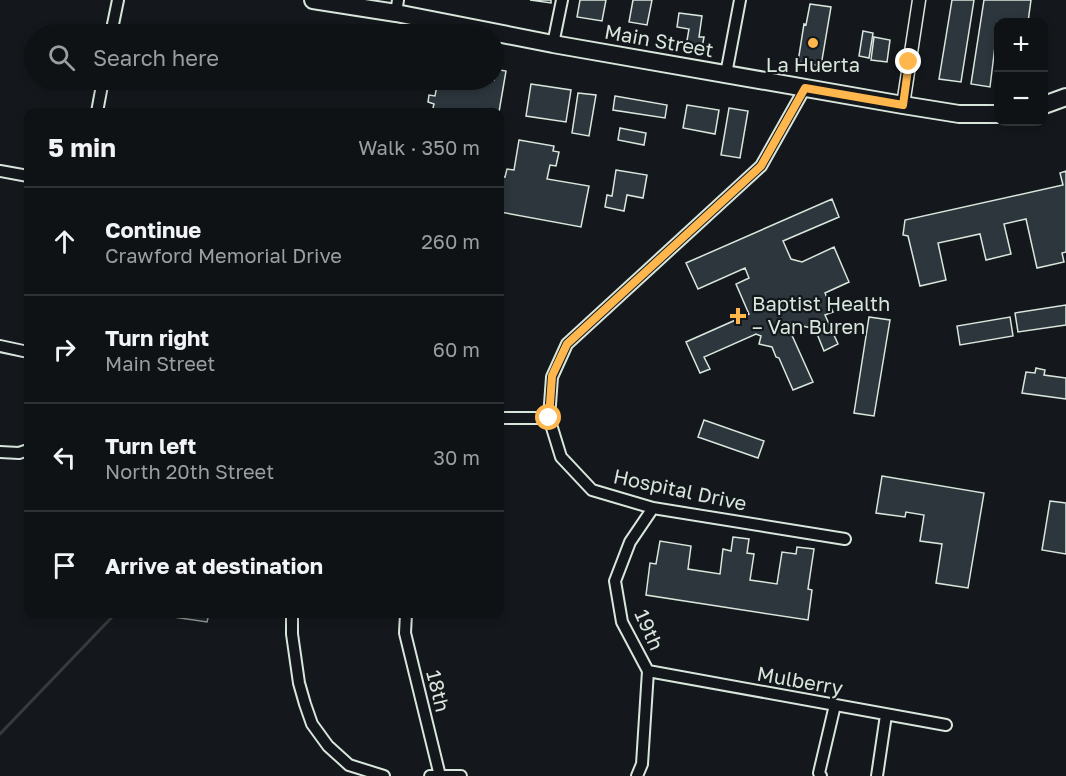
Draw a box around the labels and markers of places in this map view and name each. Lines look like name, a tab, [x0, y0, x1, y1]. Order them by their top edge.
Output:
marker: La Huerta	[806, 36, 820, 50]
place label: La Huerta	[766, 52, 860, 76]
place label: Baptist Health – Van Buren	[752, 291, 890, 338]
marker: Baptist Health – Van Buren	[729, 307, 747, 325]

